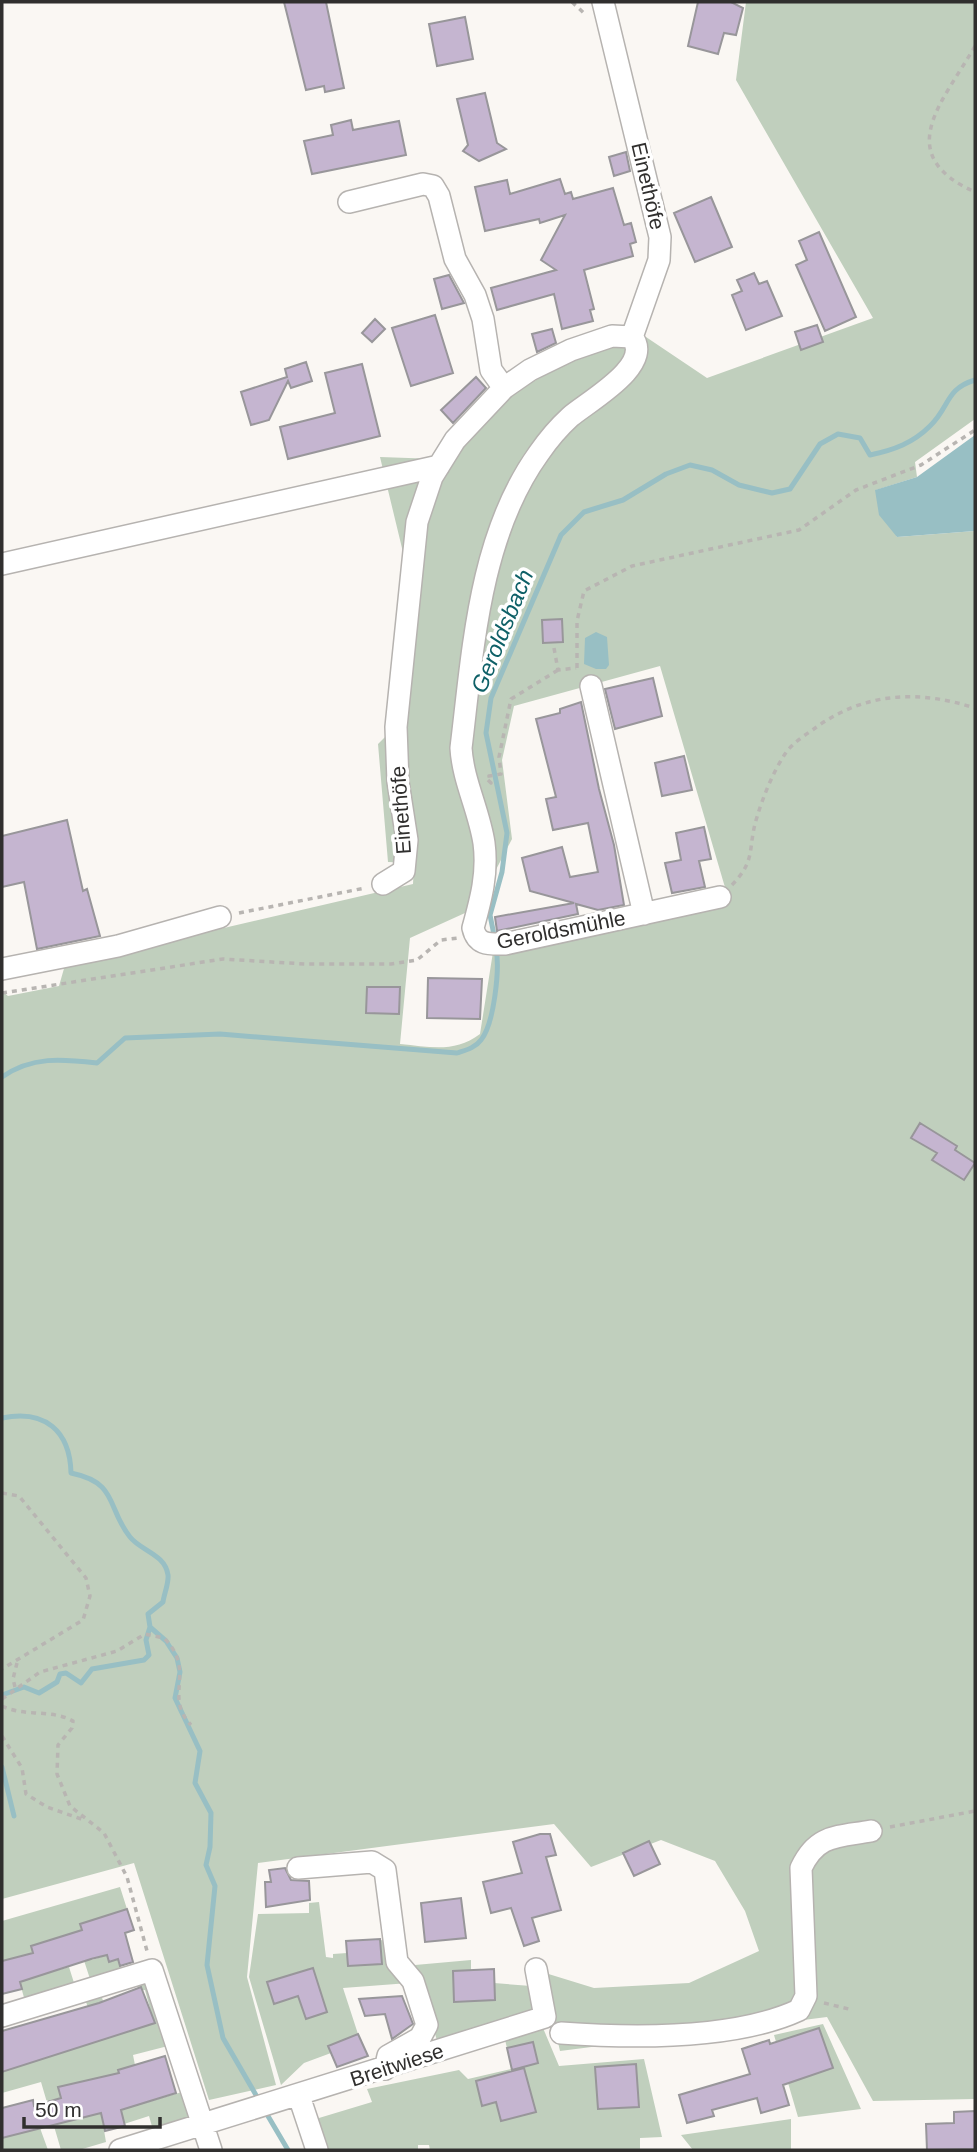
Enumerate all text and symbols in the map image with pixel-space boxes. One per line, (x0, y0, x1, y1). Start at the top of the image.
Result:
street label: Einethöfe (627, 140, 670, 232)
water label: Geroldsbach (466, 566, 538, 696)
street label: Einethöfe (386, 765, 415, 855)
street label: Geroldsmühle (495, 906, 627, 953)
street label: Breitwiese (347, 2039, 446, 2090)
scale bar (24, 2086, 161, 2130)
text: 50 m (35, 2098, 82, 2121)

